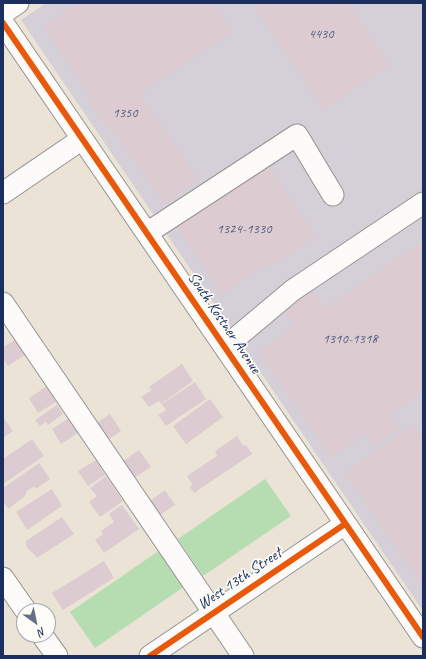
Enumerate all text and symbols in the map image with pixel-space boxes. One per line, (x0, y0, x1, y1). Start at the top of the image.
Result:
house number: 4430 (308, 26, 334, 42)
house number: 1350 (112, 105, 138, 121)
house number: 1324-1330 (217, 221, 271, 237)
street label: South Kostner Avenue (183, 269, 265, 377)
house number: 1310-1318 (323, 331, 377, 347)
street label: West 13th Street (194, 544, 286, 614)
north arrow (16, 603, 56, 643)
text: N (35, 624, 49, 640)

